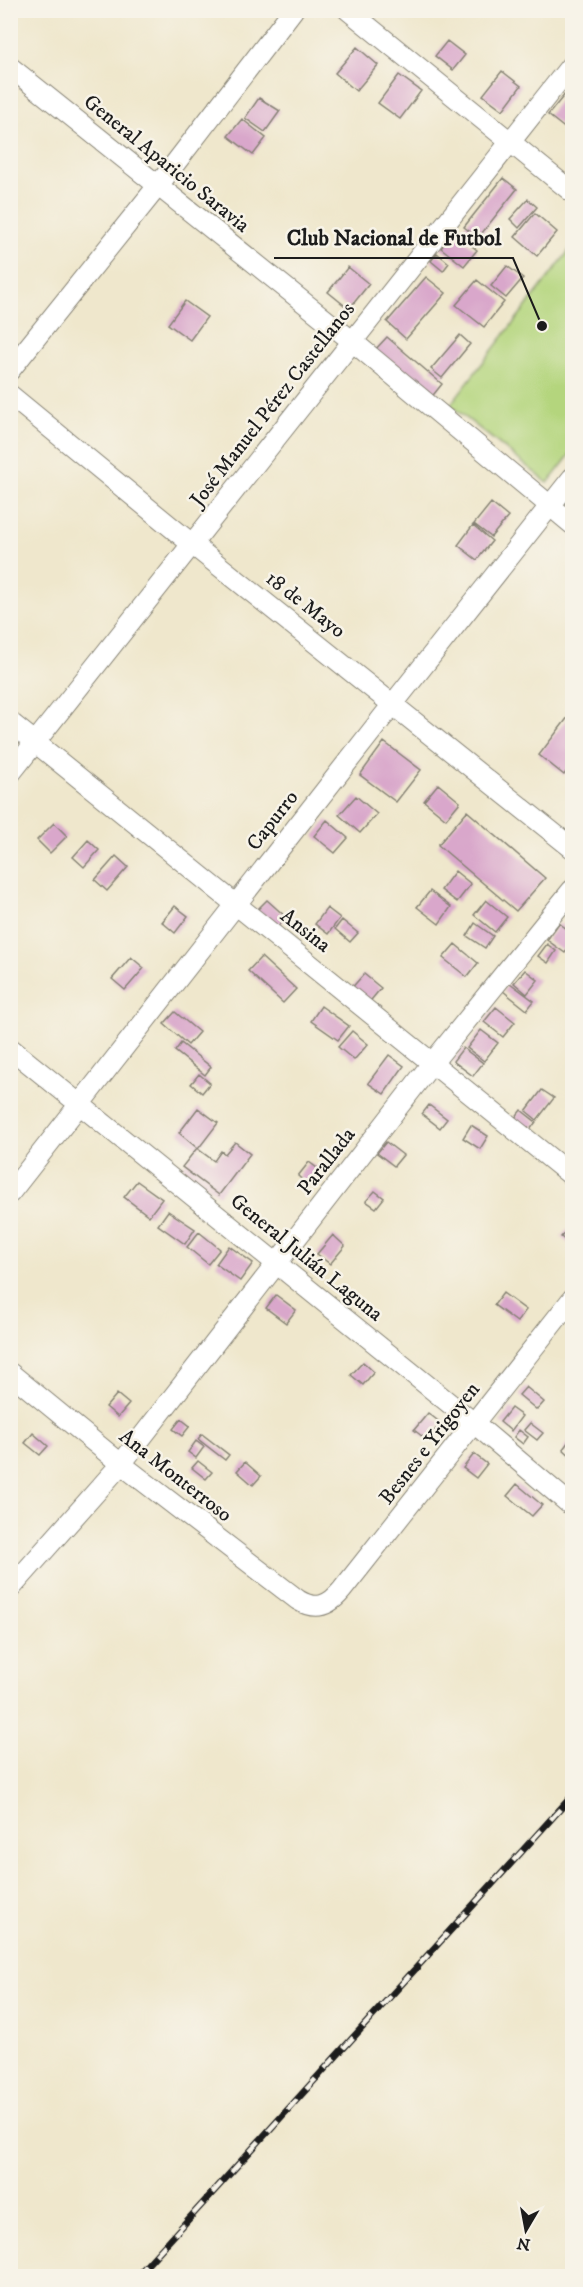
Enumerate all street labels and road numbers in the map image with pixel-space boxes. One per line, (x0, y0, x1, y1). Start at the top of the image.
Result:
street label: General Aparicio Saravia (78, 89, 255, 239)
street label: José Manuel Pérez Castellanos (184, 297, 361, 514)
street label: 18 de Mayo (260, 565, 351, 644)
street label: Capurro (241, 785, 304, 856)
street label: Ansina (275, 903, 336, 959)
street label: Parallada (292, 1123, 361, 1201)
street label: General Julián Laguna (225, 1188, 388, 1327)
street label: Besnes e Yrigoyen (374, 1377, 486, 1510)
street label: Ana Monterroso (114, 1424, 237, 1528)

